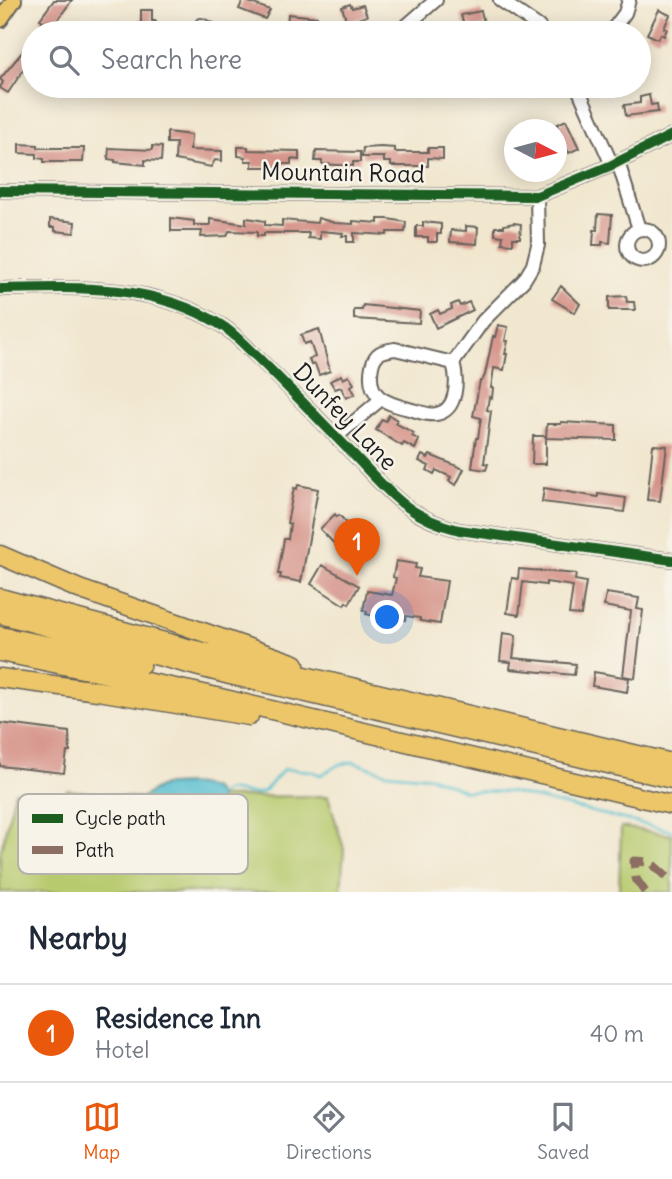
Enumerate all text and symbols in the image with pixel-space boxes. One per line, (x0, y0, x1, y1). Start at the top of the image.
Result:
search box (21, 21, 651, 98)
icon: search (45, 41, 83, 79)
text: Search here (101, 43, 242, 76)
north arrow (504, 119, 567, 182)
street label: Mountain Road (261, 156, 425, 188)
street label: Dunfey Lane (287, 356, 404, 476)
pin: 1 (334, 518, 380, 576)
your location (370, 600, 404, 634)
legend (18, 794, 248, 874)
text: Cycle path (75, 806, 166, 830)
text: Path (75, 838, 114, 862)
text: Nearby (28, 919, 128, 957)
text: Residence Inn (95, 1002, 261, 1035)
text: 1 (46, 1019, 56, 1048)
text: 40 m (590, 1019, 644, 1048)
text: Hotel (95, 1035, 149, 1064)
tab: Map (83, 1098, 121, 1164)
tab: Directions (286, 1098, 372, 1164)
tab: Saved (537, 1098, 589, 1164)

